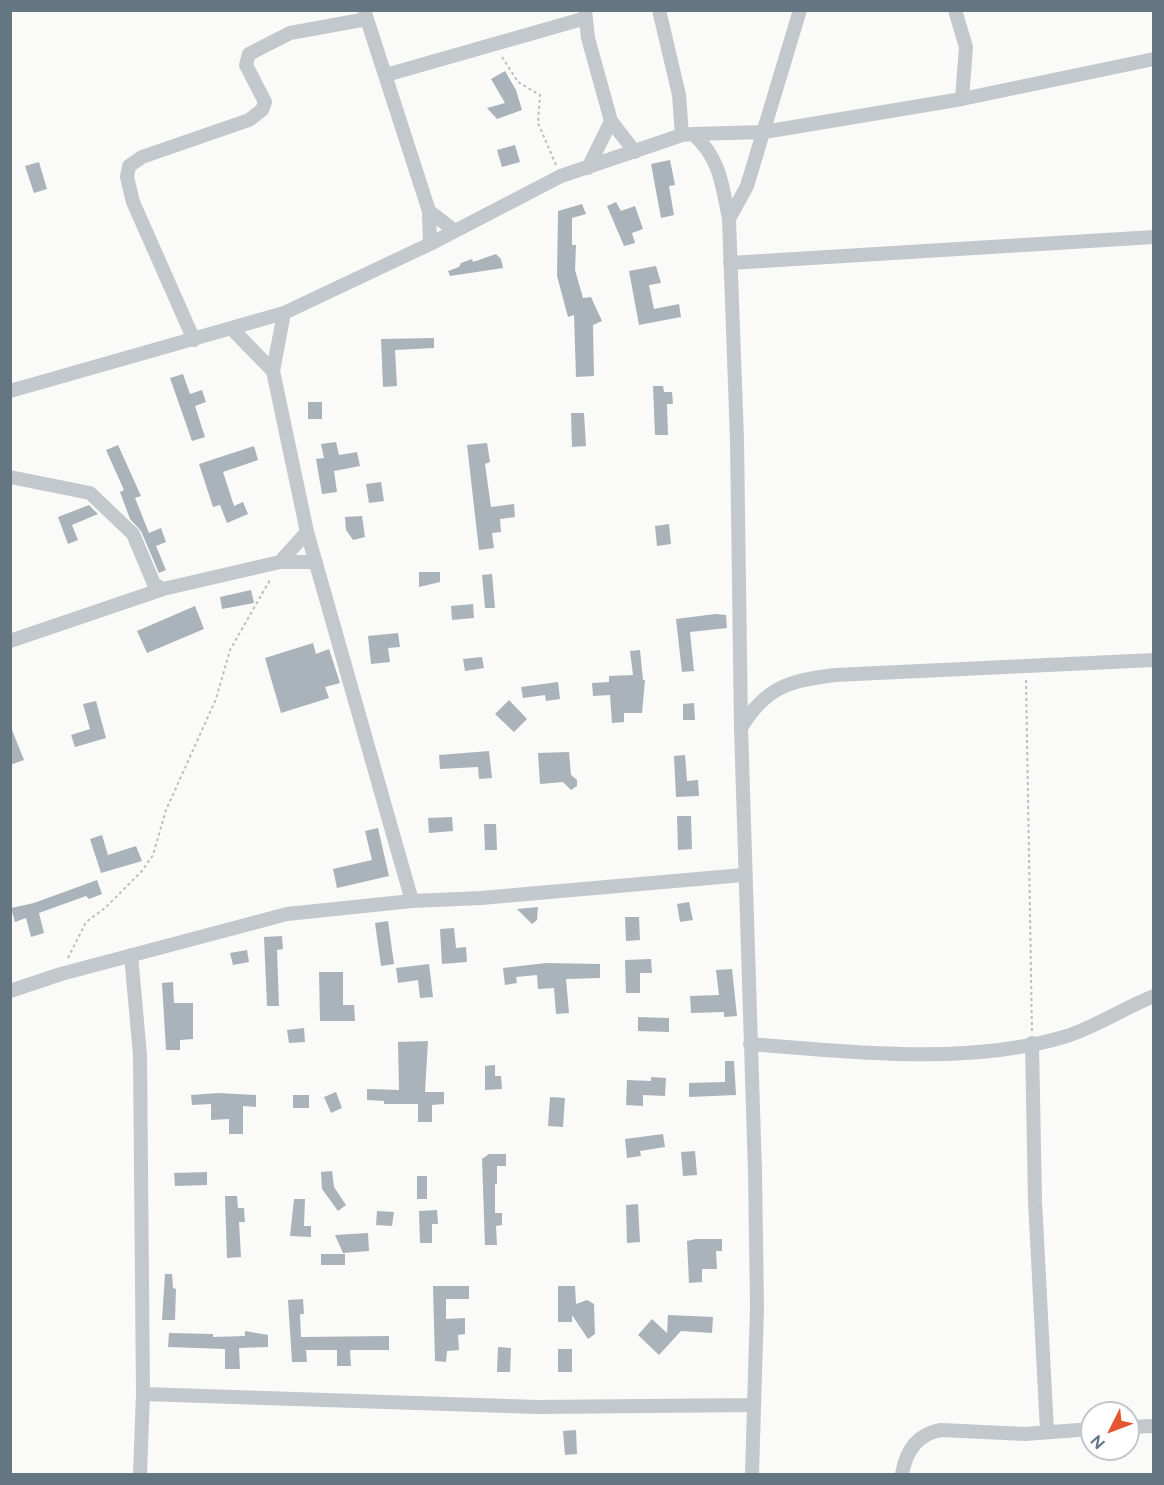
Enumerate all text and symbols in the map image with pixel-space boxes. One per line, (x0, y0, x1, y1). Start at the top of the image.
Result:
north arrow (1080, 1401, 1140, 1461)
text: N (1087, 1431, 1109, 1453)

